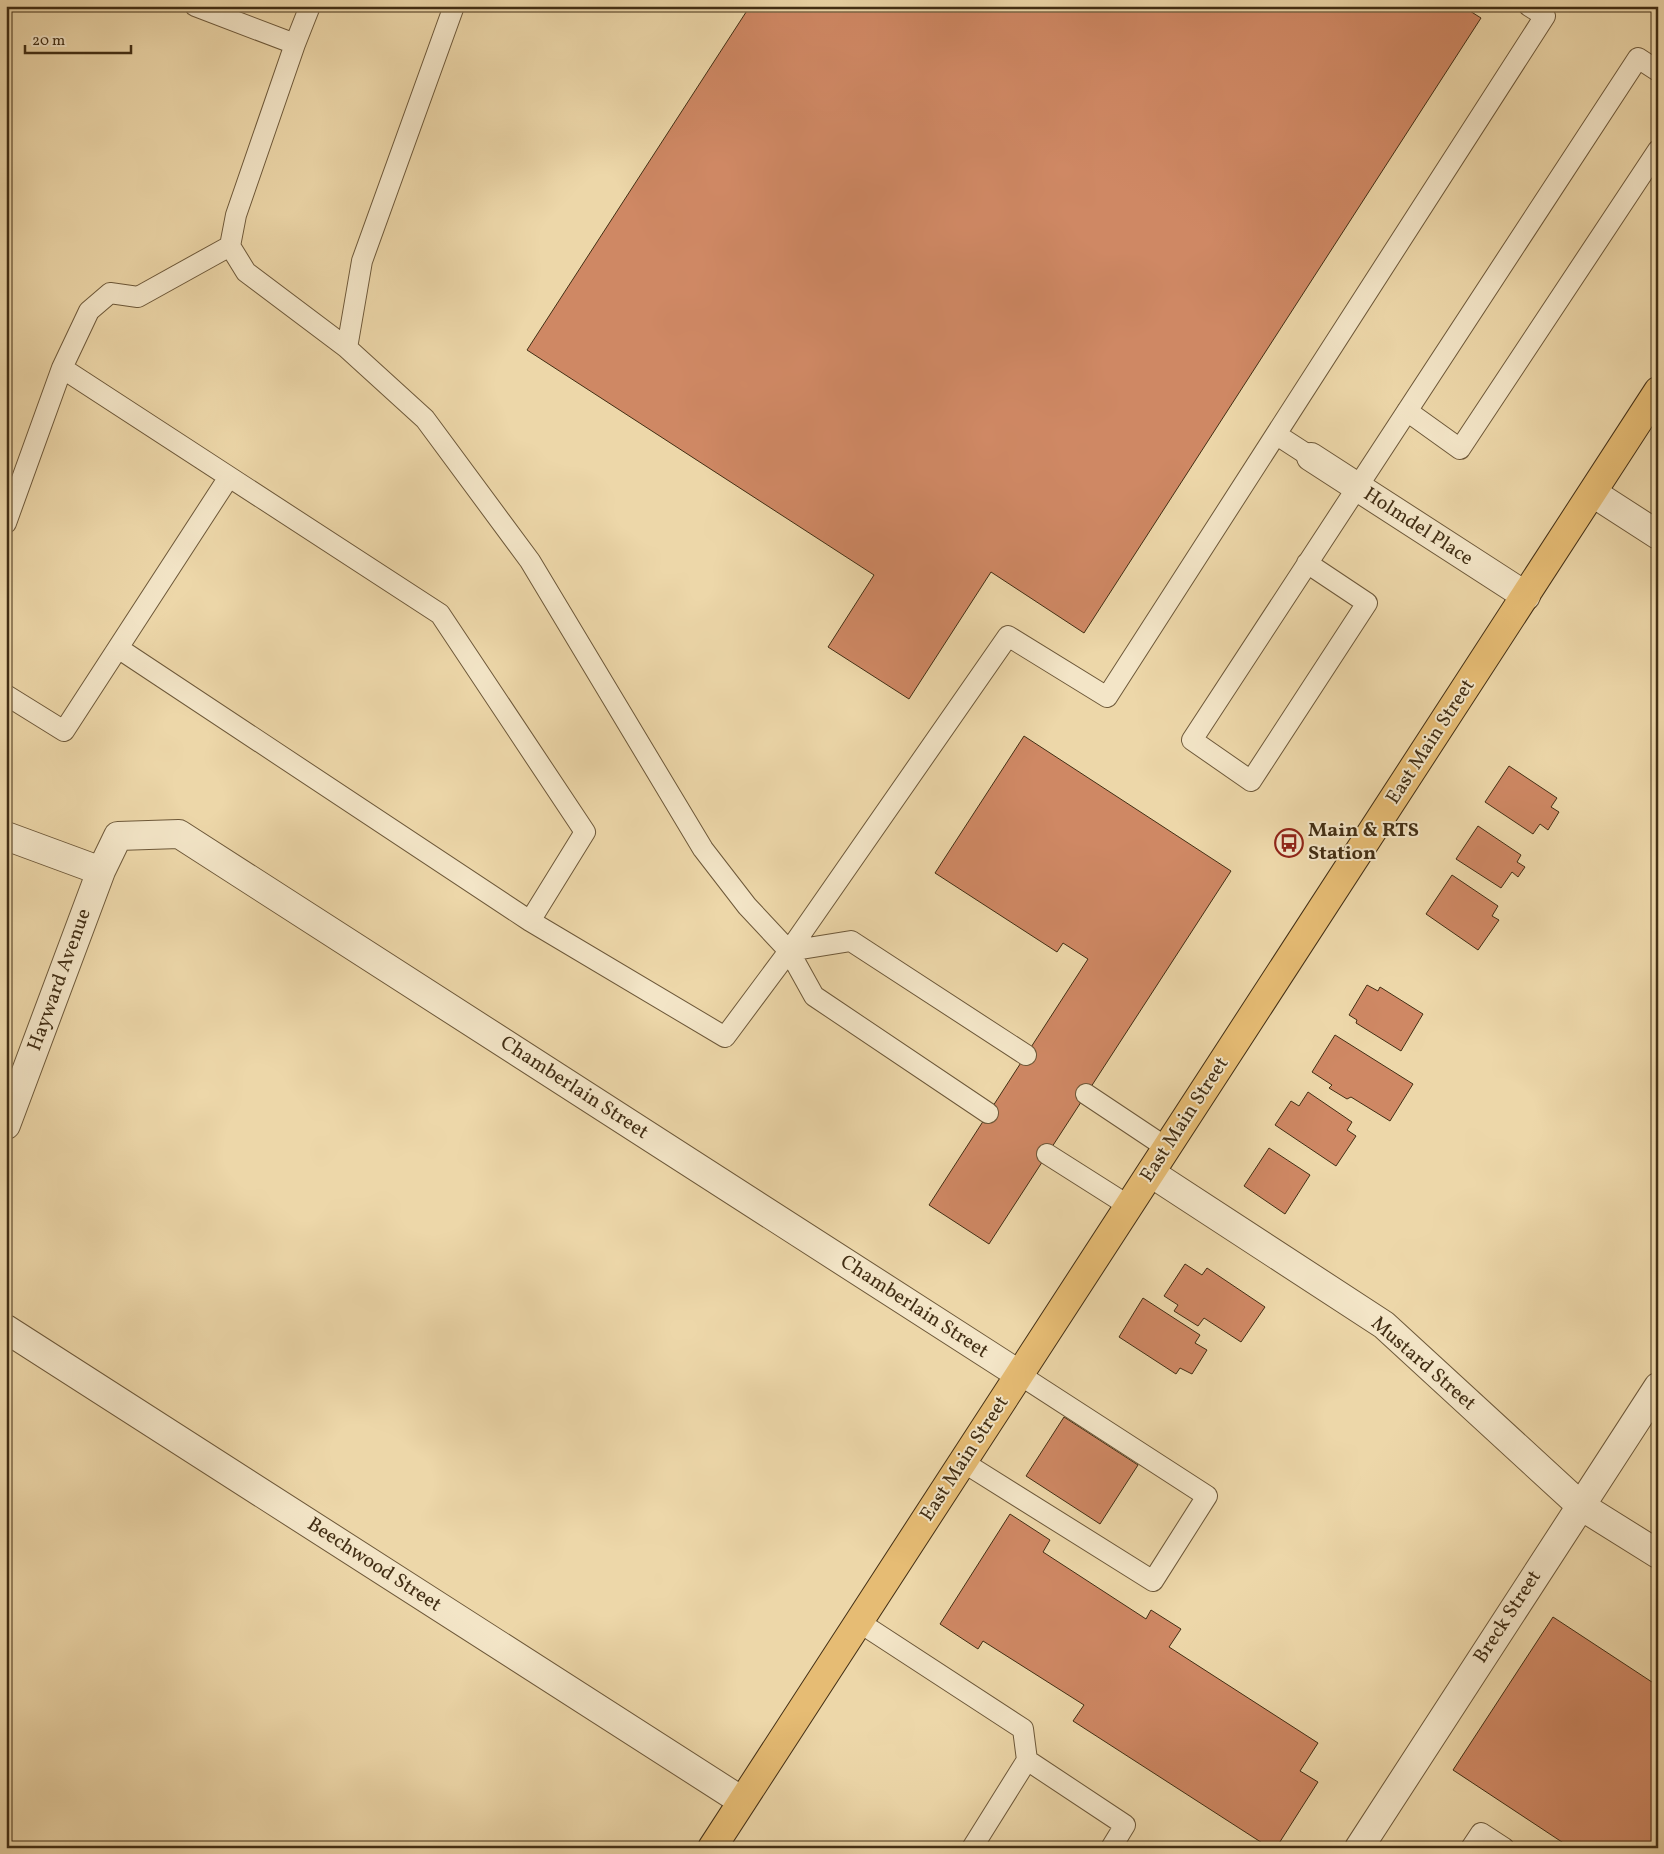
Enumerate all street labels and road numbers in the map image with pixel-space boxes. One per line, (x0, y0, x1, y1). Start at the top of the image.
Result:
street label: Holmdel Place (1358, 481, 1478, 573)
street label: East Main Street (1380, 674, 1482, 810)
street label: Hayward Avenue (21, 905, 99, 1055)
street label: Chamberlain Street (494, 1029, 654, 1147)
street label: East Main Street (1134, 1052, 1236, 1188)
street label: Chamberlain Street (834, 1248, 994, 1366)
street label: Mustard Street (1364, 1310, 1482, 1418)
street label: East Main Street (914, 1391, 1016, 1527)
street label: Beechwood Street (301, 1511, 447, 1619)
street label: Breck Street (1467, 1565, 1549, 1669)

